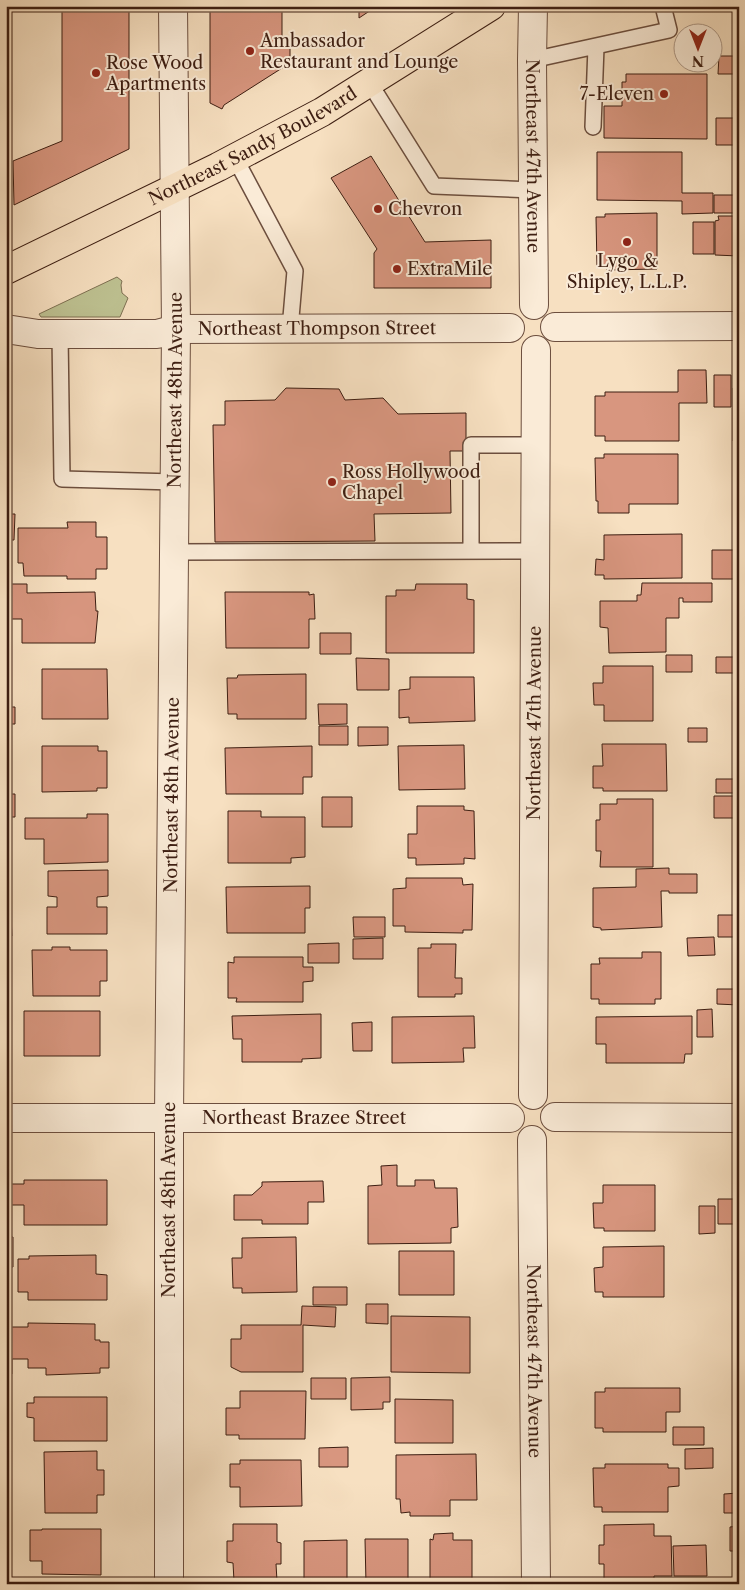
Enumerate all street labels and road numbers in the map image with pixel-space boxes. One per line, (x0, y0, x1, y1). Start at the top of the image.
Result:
street label: Northeast 47th Avenue (521, 59, 545, 253)
street label: Northeast Sandy Boulevard (145, 82, 361, 210)
street label: Northeast 48th Avenue (164, 292, 187, 488)
street label: Northeast Thompson Street (198, 317, 437, 340)
street label: Northeast 47th Avenue (523, 626, 546, 820)
street label: Northeast 48th Avenue (160, 697, 184, 893)
street label: Northeast 48th Avenue (158, 1102, 180, 1298)
street label: Northeast Brazee Street (202, 1107, 407, 1129)
street label: Northeast 47th Avenue (522, 1264, 546, 1458)

